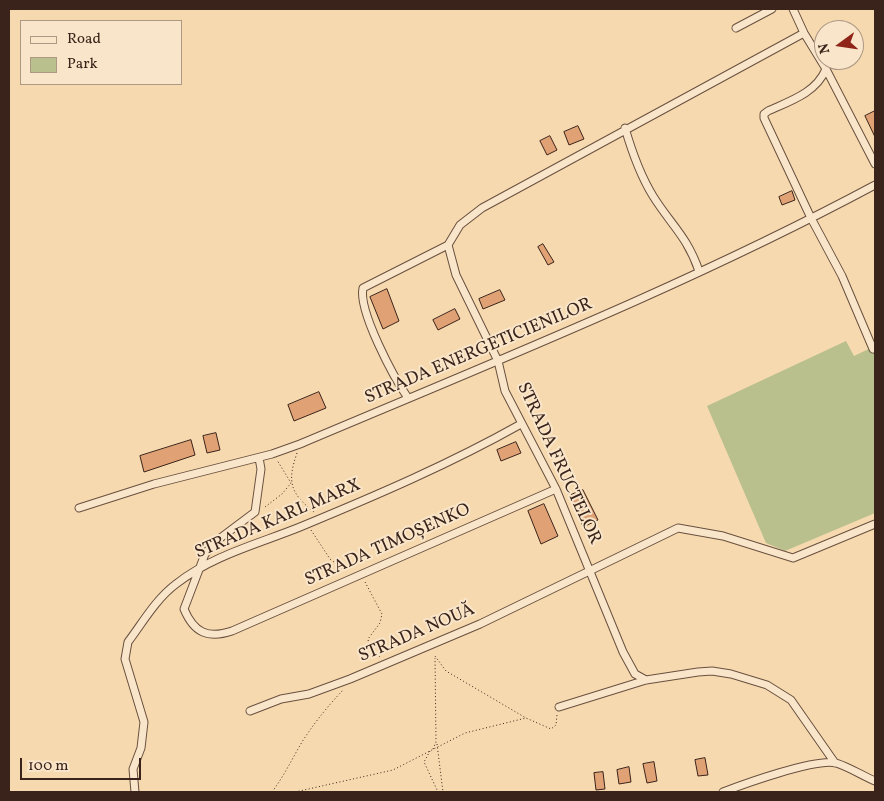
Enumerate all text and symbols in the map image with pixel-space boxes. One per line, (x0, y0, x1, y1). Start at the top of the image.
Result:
legend (20, 20, 182, 85)
north arrow (814, 20, 864, 70)
text: Road (67, 29, 101, 50)
text: N (814, 41, 835, 56)
text: Park (67, 54, 98, 75)
street label: STRADA ENERGETICIENILOR (362, 294, 596, 410)
street label: STRADA FRUCTELOR (511, 380, 605, 548)
street label: STRADA KARL MARX (192, 475, 364, 565)
street label: STRADA TIMOȘENKO (302, 500, 474, 592)
street label: STRADA NOUĂ (356, 600, 478, 668)
scale bar (22, 748, 144, 780)
text: 100 m (28, 756, 68, 777)

